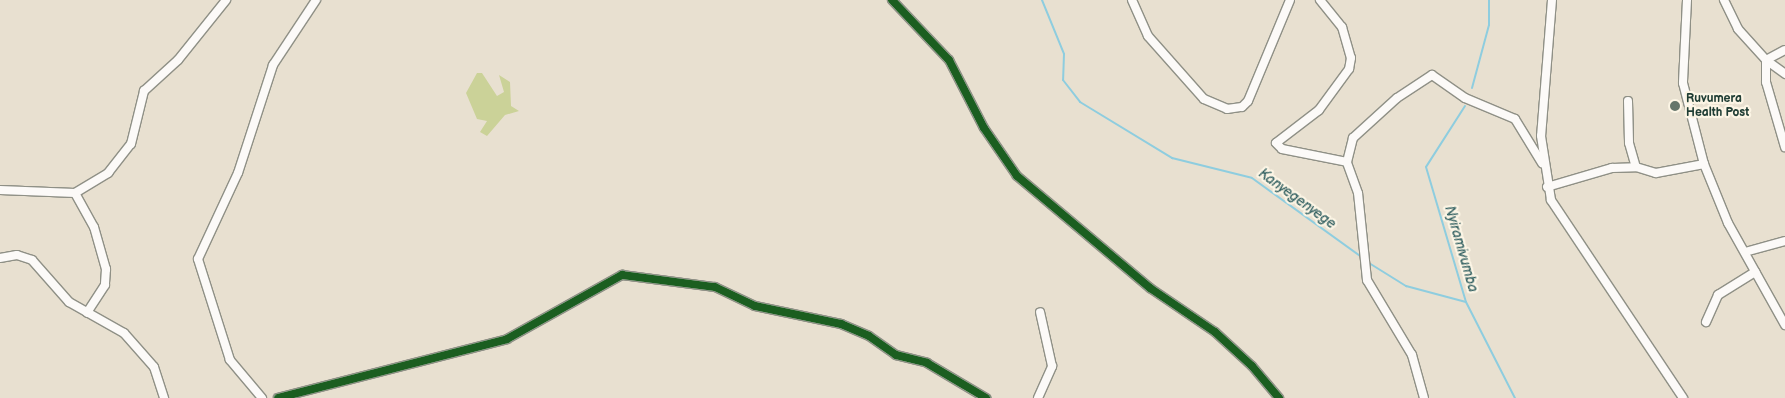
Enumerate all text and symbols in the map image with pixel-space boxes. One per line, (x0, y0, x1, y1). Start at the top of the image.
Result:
place label: Ruvumera Health Post (1686, 92, 1749, 120)
marker: Ruvumera Health Post (1668, 99, 1682, 113)
water label: Kanyegenyege (1255, 165, 1339, 233)
water label: Nyiramivumba (1441, 204, 1481, 294)

